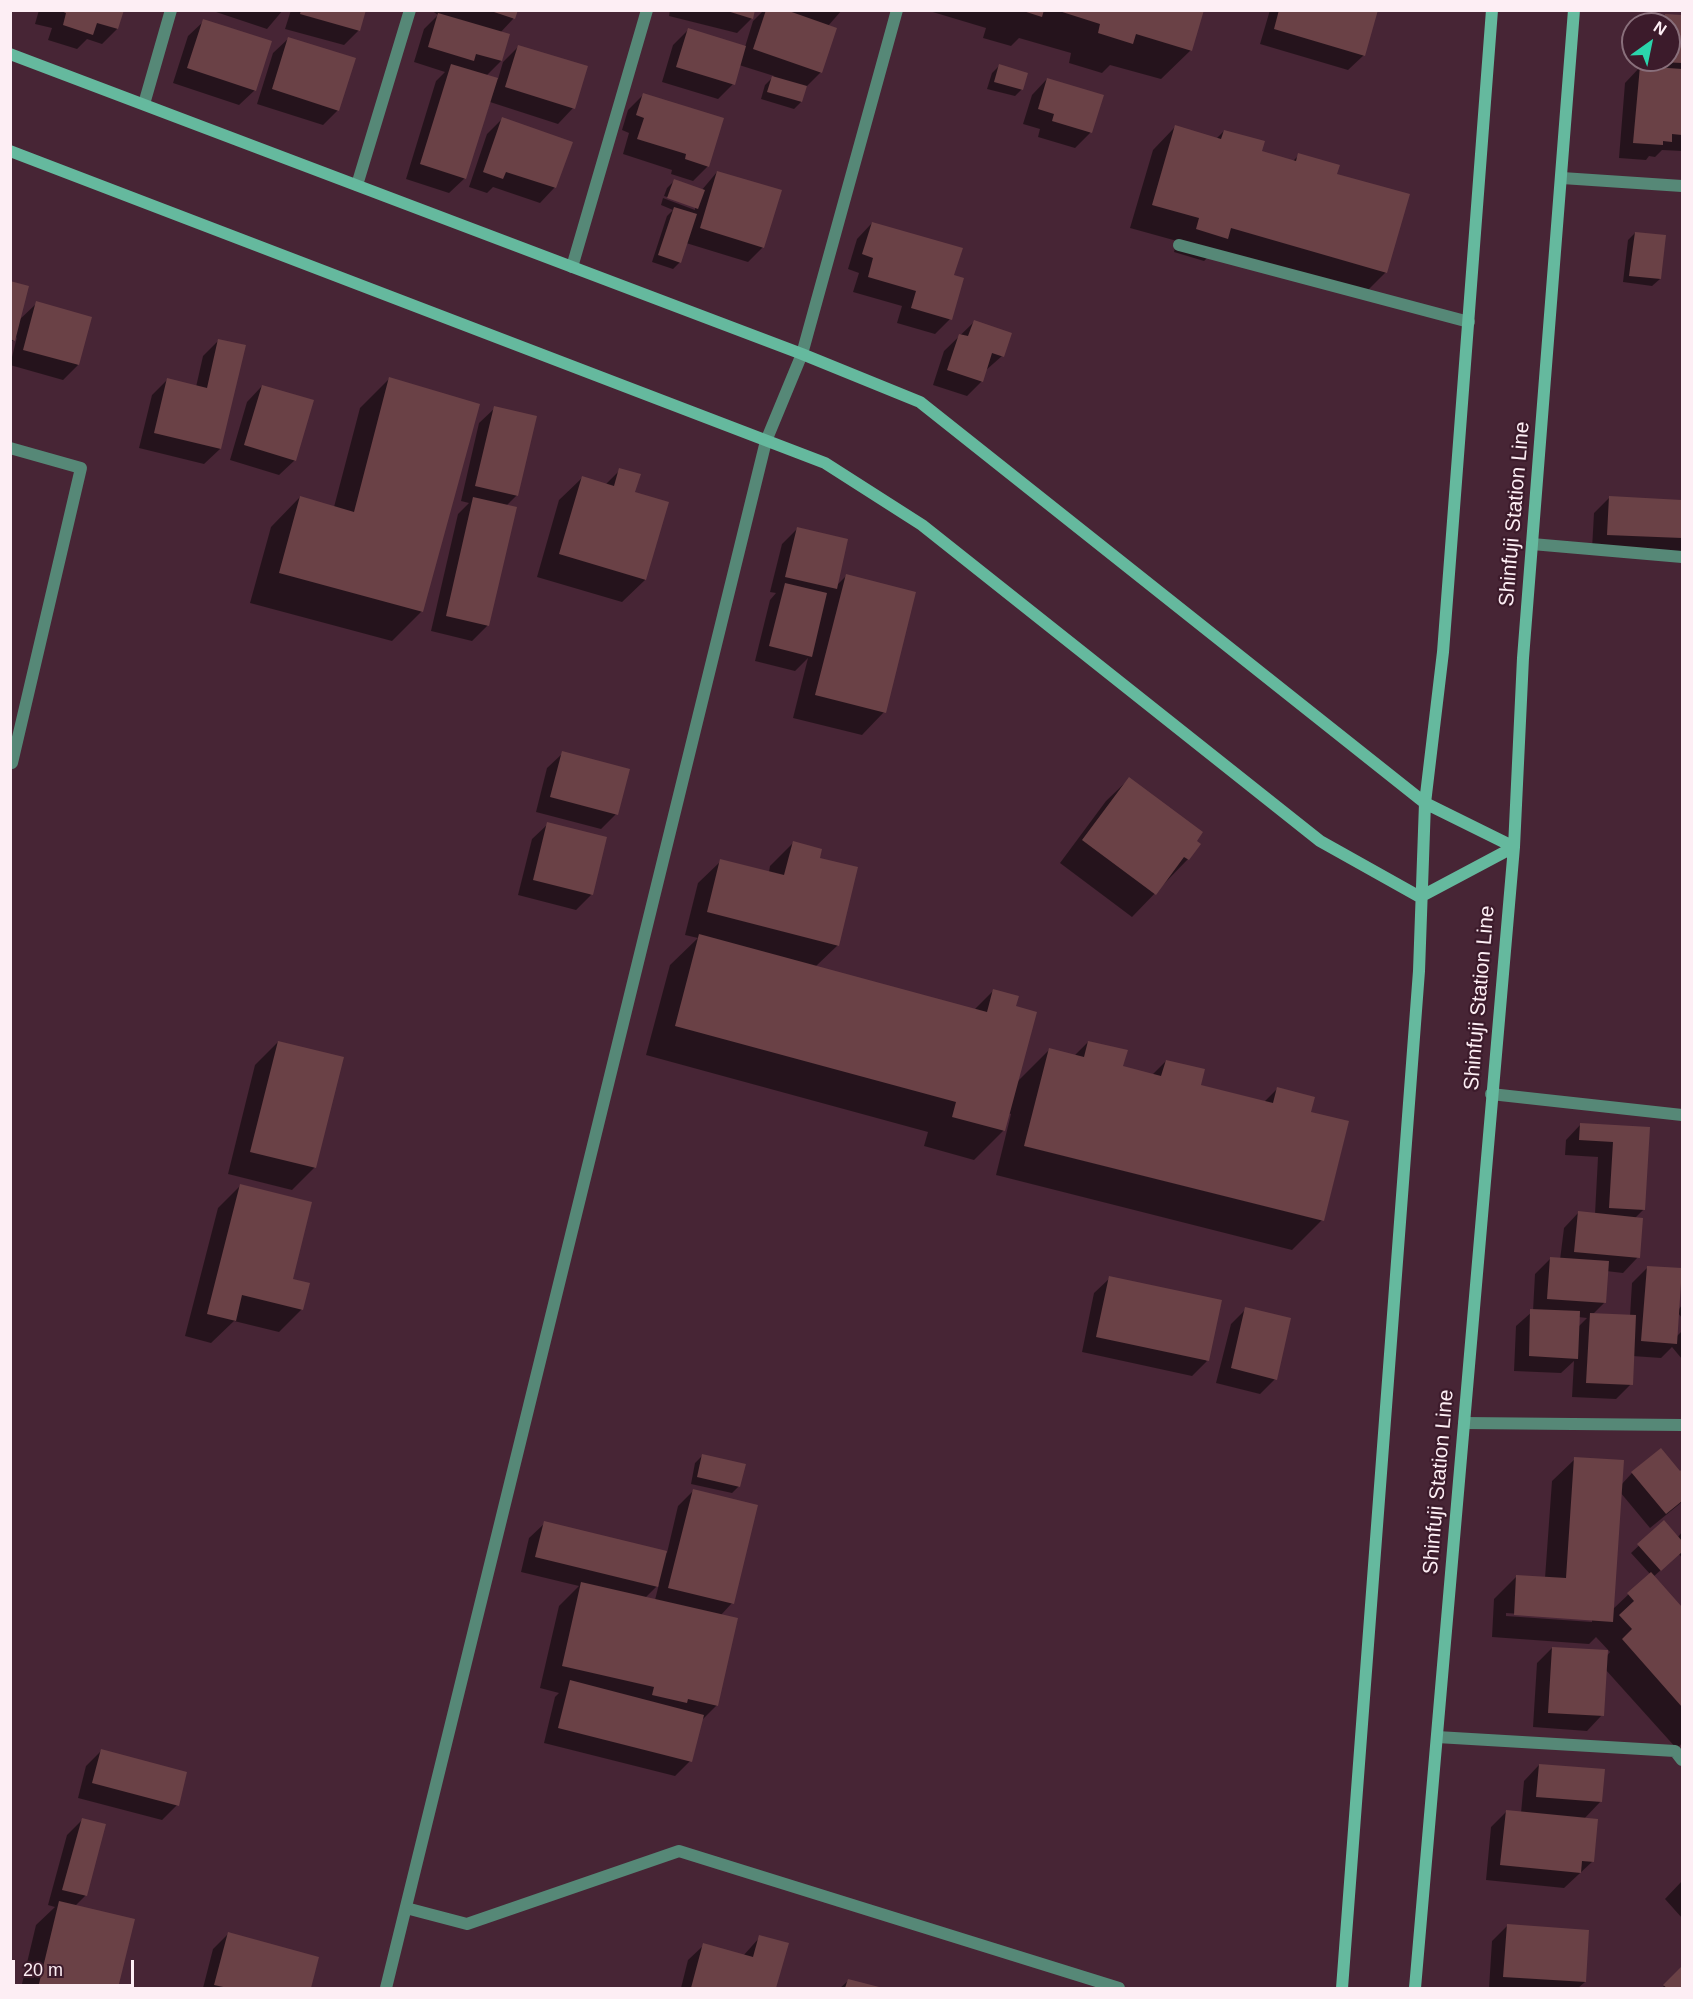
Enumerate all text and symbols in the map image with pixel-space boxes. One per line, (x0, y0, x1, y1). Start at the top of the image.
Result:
north arrow (1621, 12, 1681, 72)
text: N (1651, 18, 1669, 38)
street label: Shinfuji Station Line (1494, 420, 1536, 608)
street label: Shinfuji Station Line (1459, 904, 1501, 1092)
street label: Shinfuji Station Line (1418, 1388, 1460, 1576)
scale bar (15, 1948, 136, 1986)
text: 20 m (23, 1960, 63, 1980)

